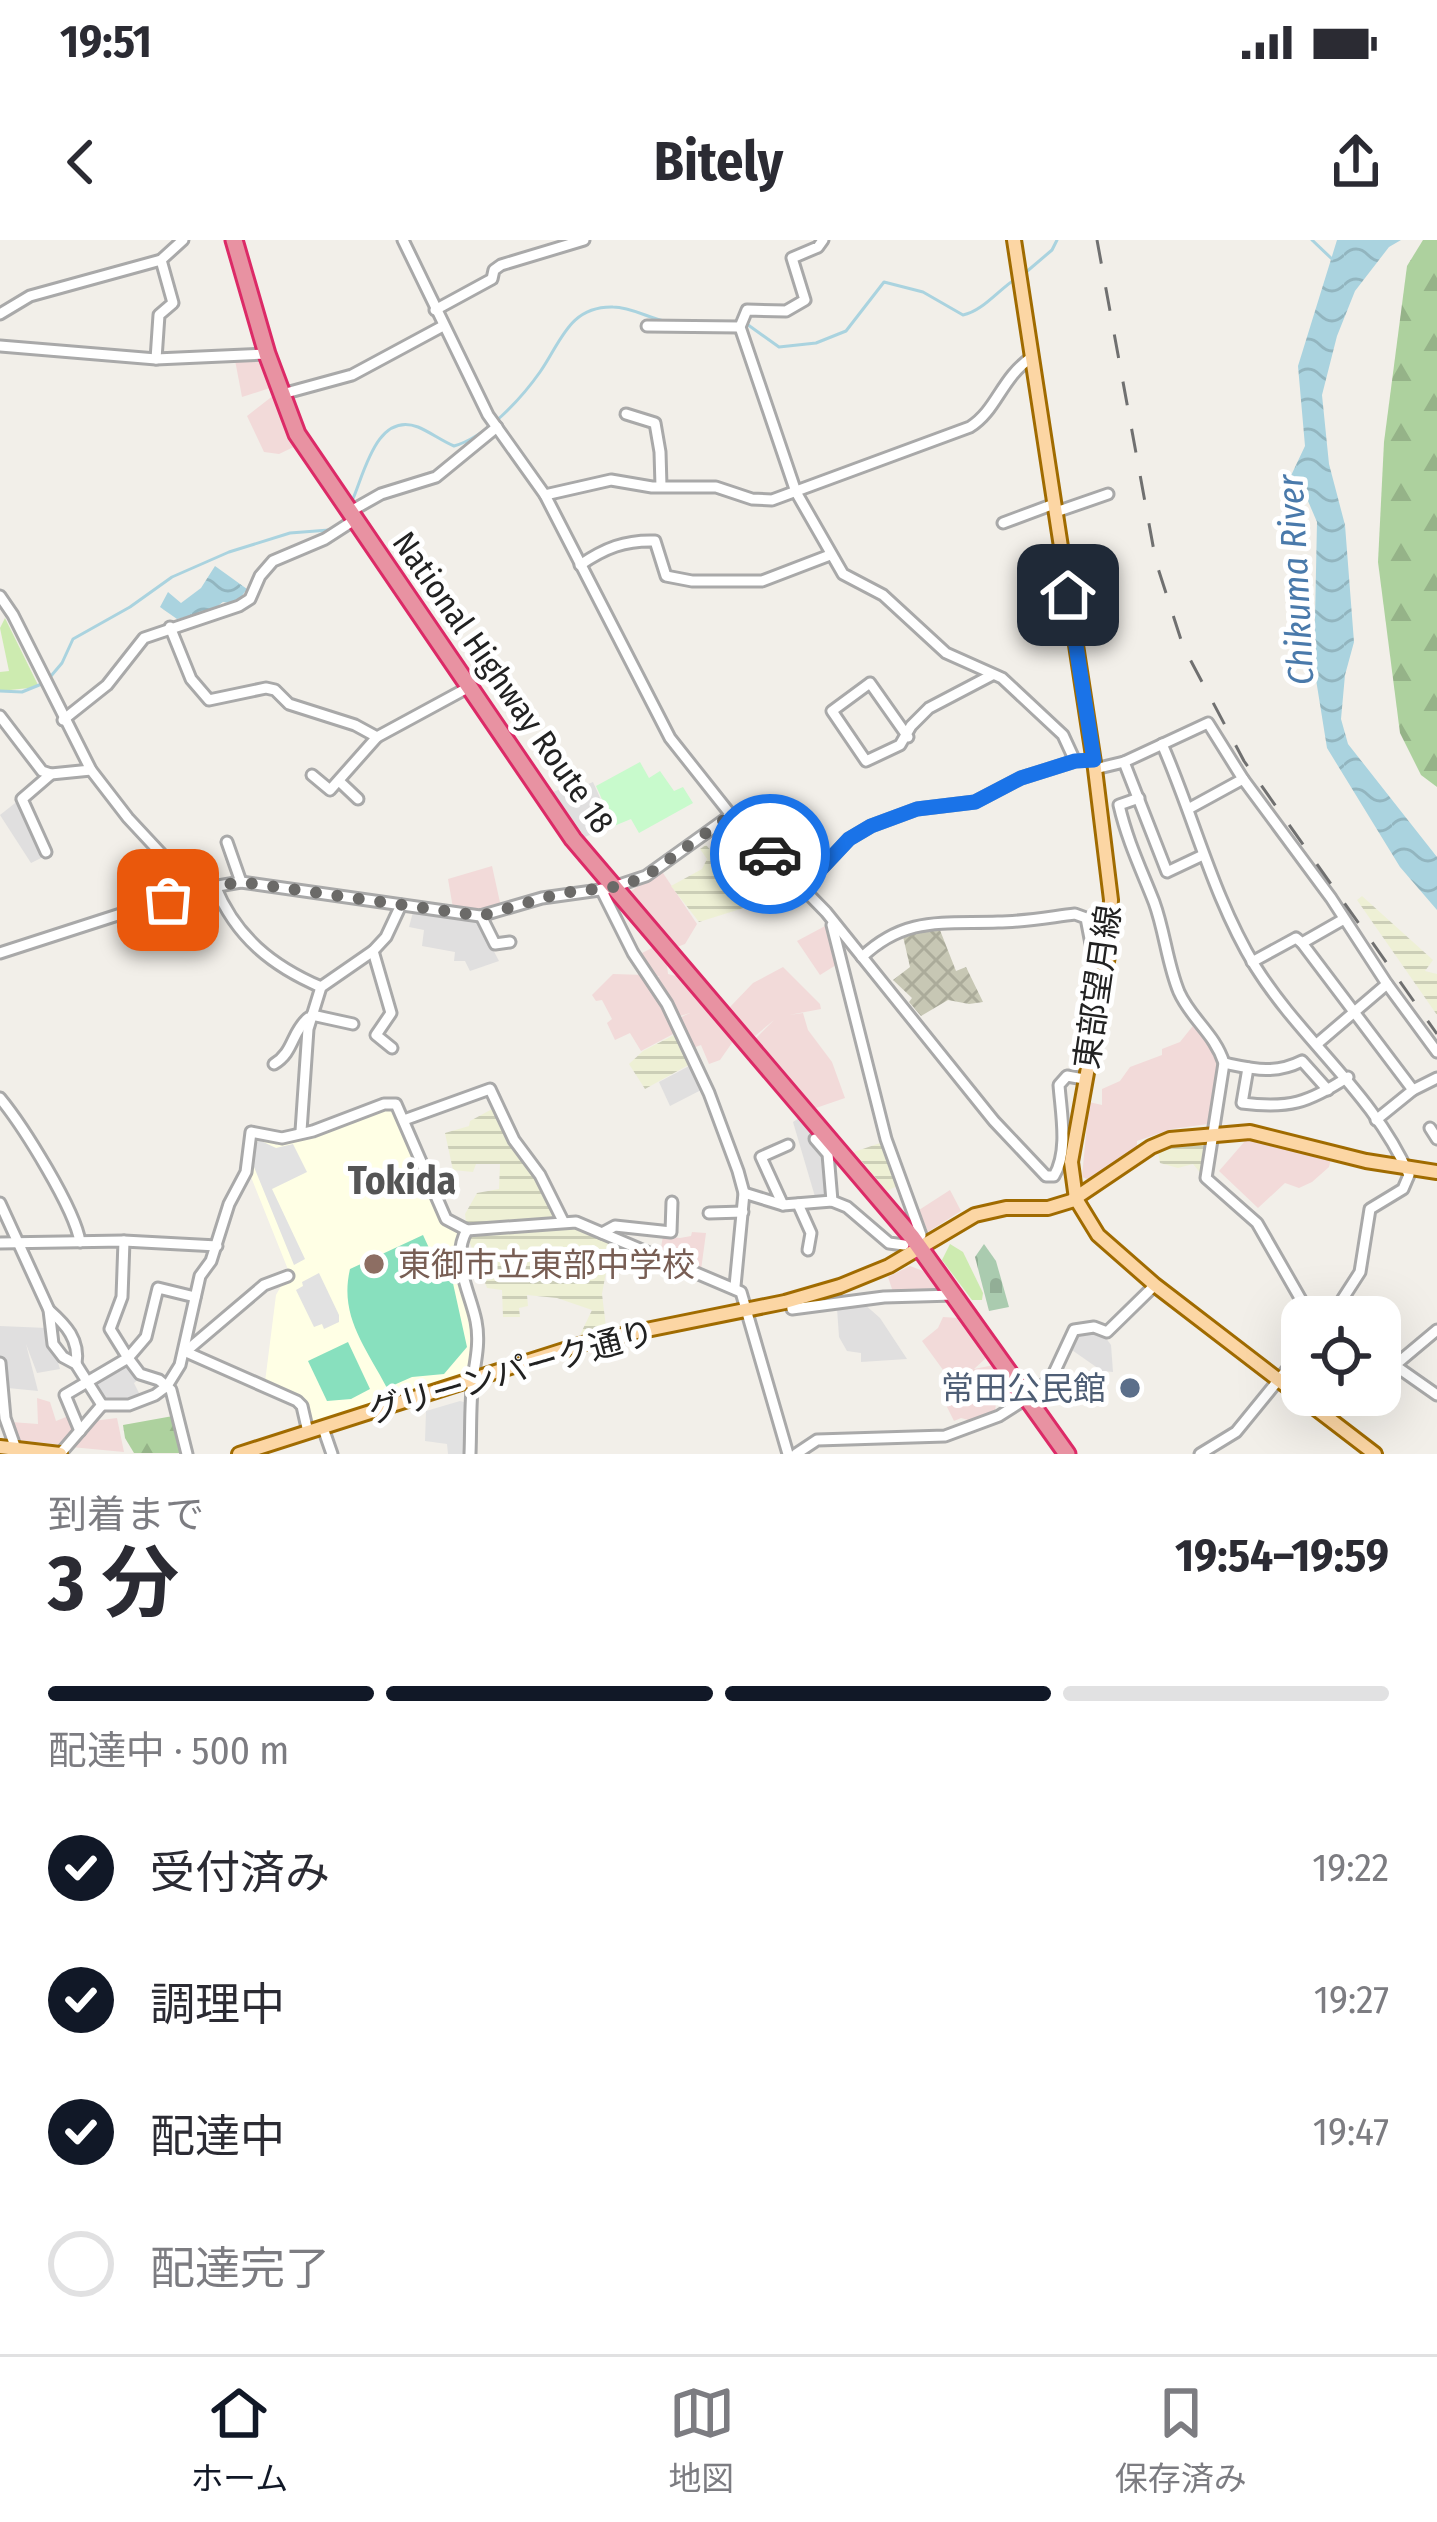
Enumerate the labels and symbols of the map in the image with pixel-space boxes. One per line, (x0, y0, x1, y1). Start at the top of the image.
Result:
water label: Chikuma River (1268, 472, 1323, 686)
street label: National Highway Route 18 (384, 524, 622, 841)
pin (1017, 544, 1119, 646)
courier (710, 794, 830, 914)
pin (117, 849, 219, 951)
street label: 東部望月線 (1067, 903, 1129, 1072)
district label: Tokida (348, 1158, 456, 1204)
place label: 東御市立東部中学校 (398, 1245, 695, 1285)
marker: 東御市立東部中学校 (361, 1251, 387, 1277)
street label: グリーンパーク通り (364, 1312, 659, 1432)
place label: 常田公民館 (941, 1369, 1106, 1409)
marker: 常田公民館 (1117, 1375, 1143, 1401)

